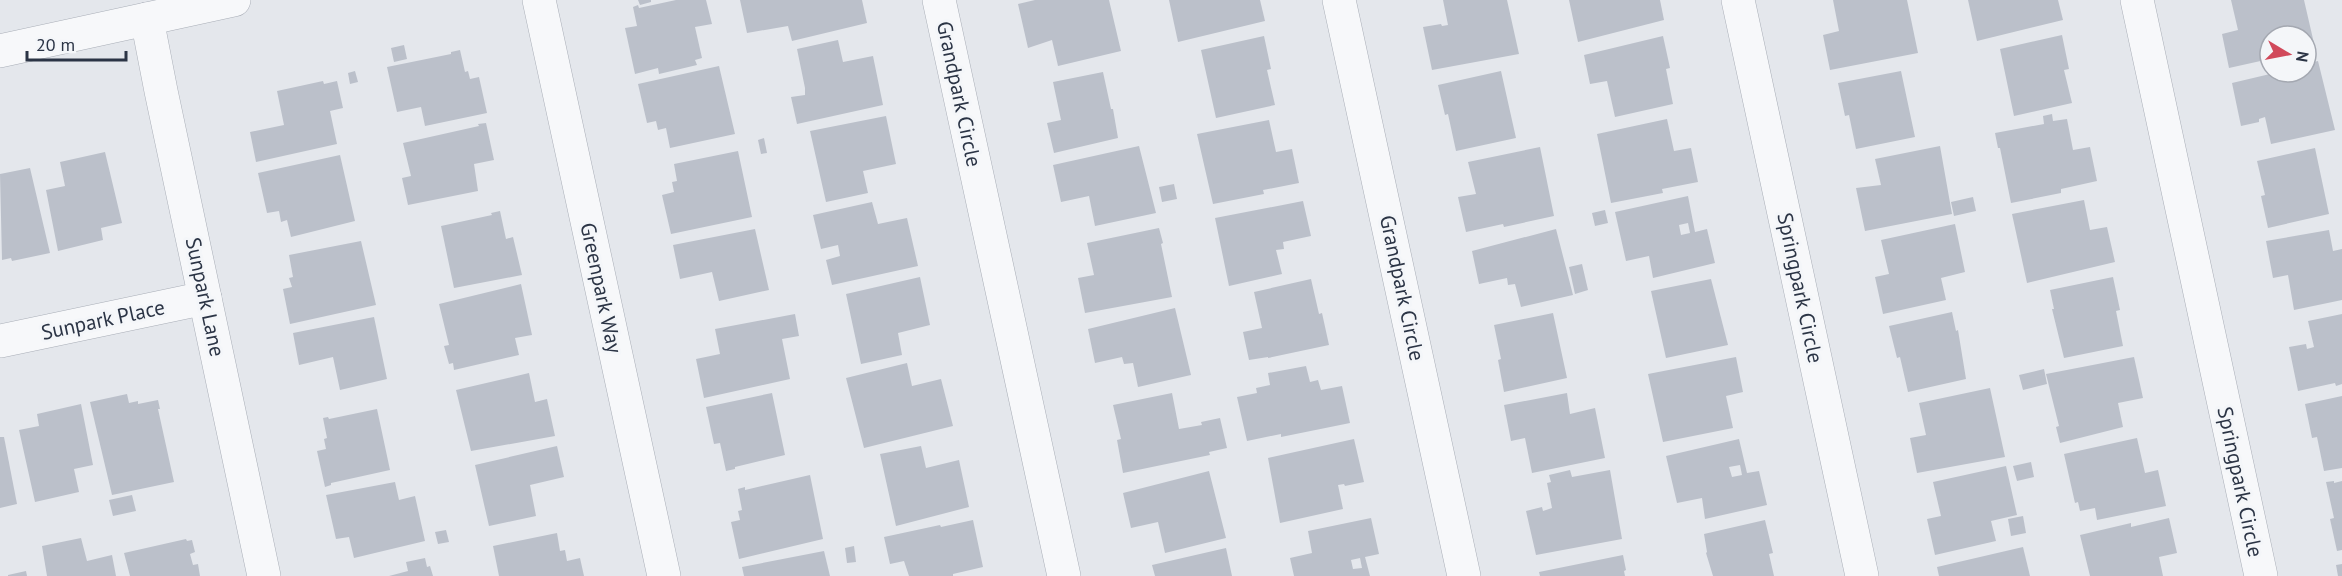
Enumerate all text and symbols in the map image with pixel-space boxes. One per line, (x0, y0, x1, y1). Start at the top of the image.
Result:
street label: Grandpark Circle (931, 19, 988, 169)
scale bar (27, 24, 126, 62)
north arrow (2258, 24, 2318, 84)
text: 20 m (36, 33, 75, 56)
text: N (2292, 50, 2314, 64)
street label: Springpark Circle (1771, 210, 1830, 366)
street label: Grandpark Circle (1374, 213, 1431, 363)
street label: Greenpark Way (574, 220, 629, 356)
street label: Sunpark Lane (180, 235, 231, 359)
street label: Sunpark Place (39, 293, 167, 346)
street label: Springpark Circle (2211, 404, 2270, 560)

